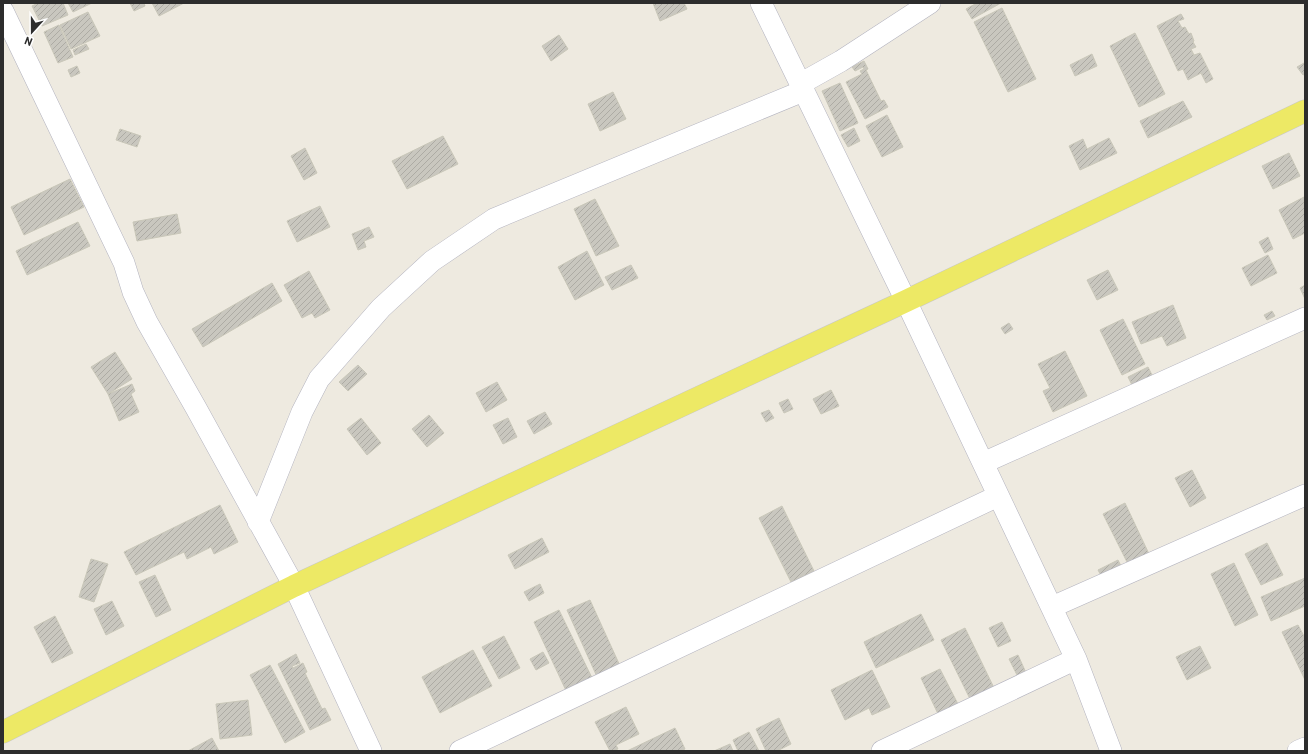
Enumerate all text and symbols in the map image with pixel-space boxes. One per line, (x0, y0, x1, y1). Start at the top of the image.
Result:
north arrow (12, 12, 52, 52)
text: N (22, 34, 34, 49)

